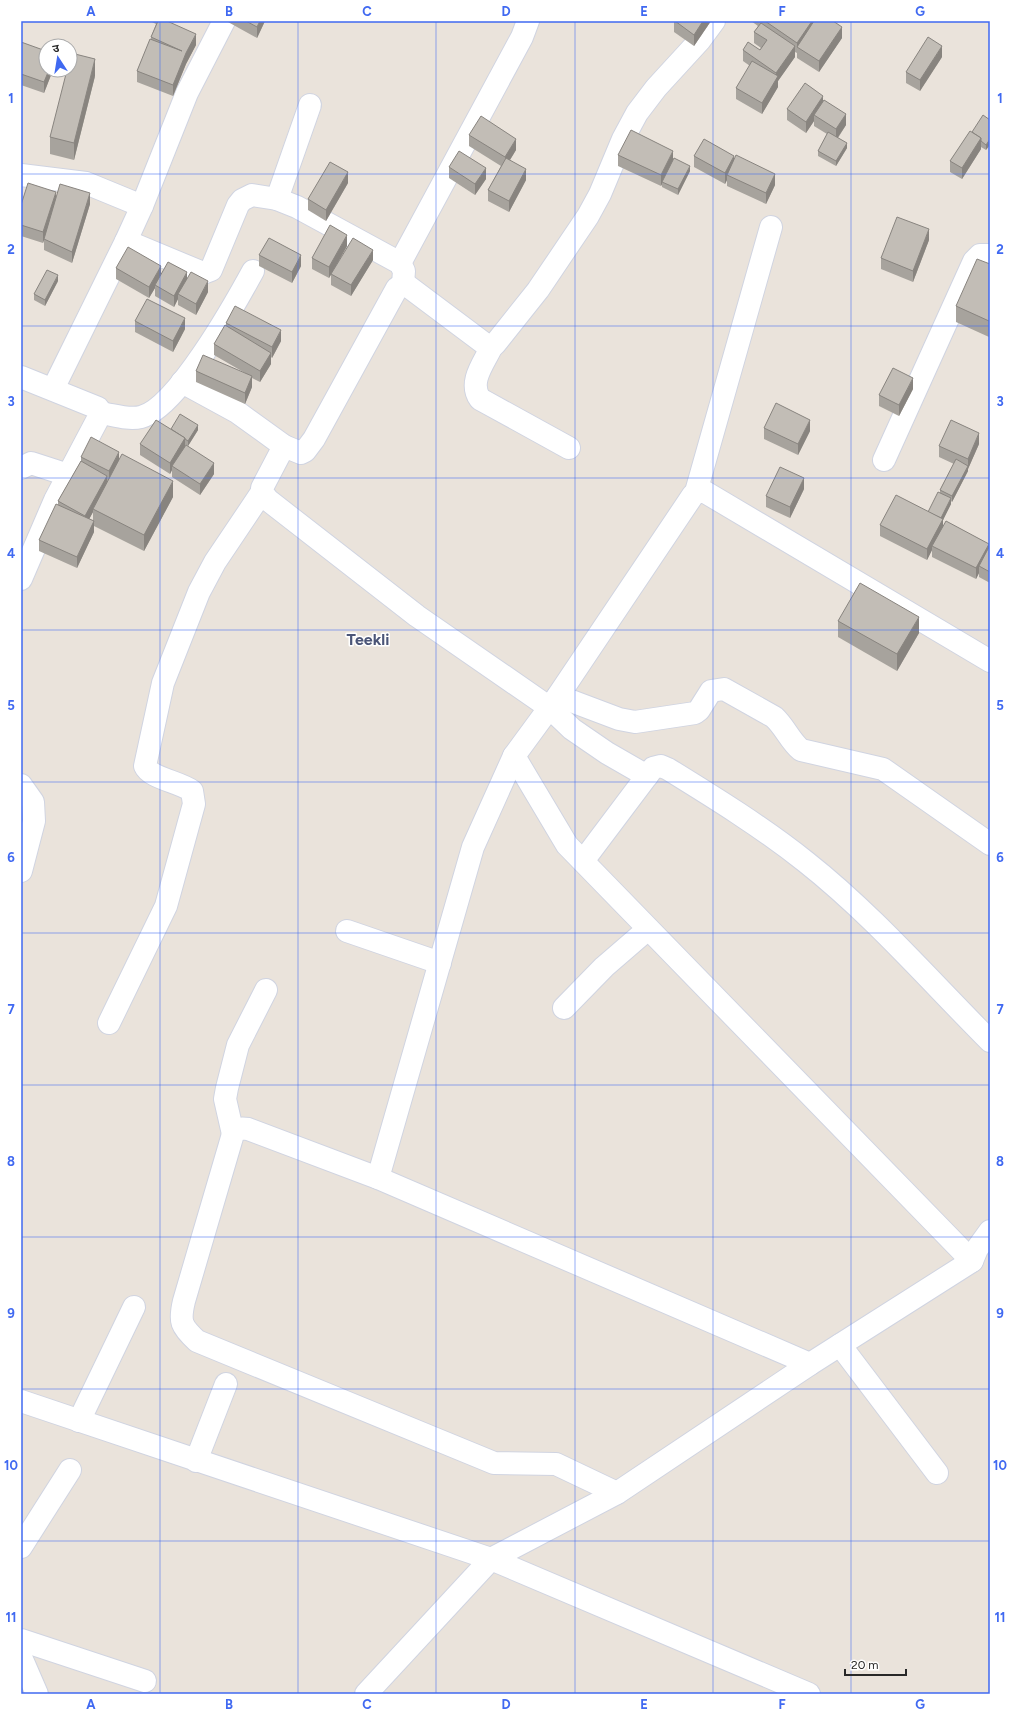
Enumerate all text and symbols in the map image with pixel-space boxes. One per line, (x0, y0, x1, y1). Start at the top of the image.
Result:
text: A (86, 4, 96, 19)
text: B (225, 4, 233, 19)
text: C (362, 4, 372, 19)
text: D (501, 4, 511, 19)
text: E (640, 4, 648, 19)
text: F (778, 4, 786, 19)
text: G (915, 4, 925, 19)
north arrow (38, 38, 78, 78)
text: उ (52, 42, 61, 56)
text: 1 (8, 91, 14, 106)
text: 1 (997, 91, 1003, 106)
text: 2 (7, 242, 15, 257)
text: 2 (996, 242, 1004, 257)
text: 3 (7, 394, 15, 409)
text: 3 (996, 394, 1004, 409)
text: 4 (7, 546, 15, 561)
text: 4 (996, 546, 1004, 561)
district label: Teekli (347, 630, 389, 649)
text: 5 (7, 698, 15, 713)
text: 5 (996, 698, 1004, 713)
text: 6 (7, 850, 15, 865)
text: 6 (996, 850, 1004, 865)
text: 7 (7, 1002, 15, 1017)
text: 7 (996, 1002, 1004, 1017)
text: 8 (7, 1154, 15, 1169)
text: 8 (996, 1154, 1004, 1169)
text: 9 (7, 1306, 15, 1321)
text: 9 (996, 1306, 1004, 1321)
text: 10 (4, 1458, 18, 1473)
text: 10 (993, 1458, 1007, 1473)
text: 11 (6, 1610, 16, 1625)
text: 11 (995, 1610, 1005, 1625)
scale bar (845, 1651, 906, 1677)
text: 20 m (851, 1658, 879, 1672)
text: A (86, 1697, 96, 1712)
text: B (225, 1697, 233, 1712)
text: C (362, 1697, 372, 1712)
text: D (501, 1697, 511, 1712)
text: E (640, 1697, 648, 1712)
text: F (778, 1697, 786, 1712)
text: G (915, 1697, 925, 1712)

